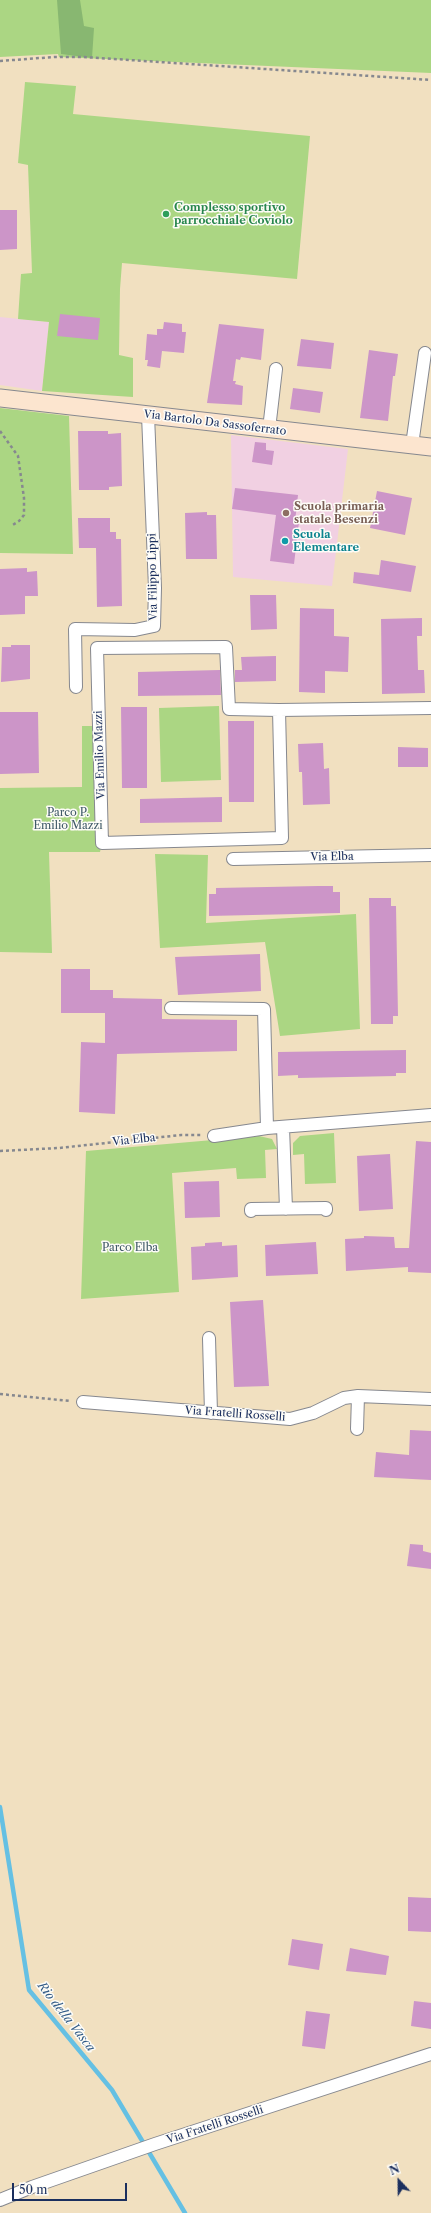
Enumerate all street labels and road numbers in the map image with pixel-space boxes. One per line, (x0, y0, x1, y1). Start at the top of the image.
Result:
street label: Via Bartolo Da Sassoferrato (143, 408, 287, 438)
street label: Via Filippo Lippi (146, 533, 160, 621)
street label: Via Emilio Mazzi (92, 710, 108, 800)
street label: Via Elba (310, 850, 354, 864)
street label: Via Elba (112, 1131, 156, 1149)
street label: Via Fratelli Rosselli (184, 1404, 286, 1424)
street label: Via Fratelli Rosselli (165, 2103, 265, 2147)

